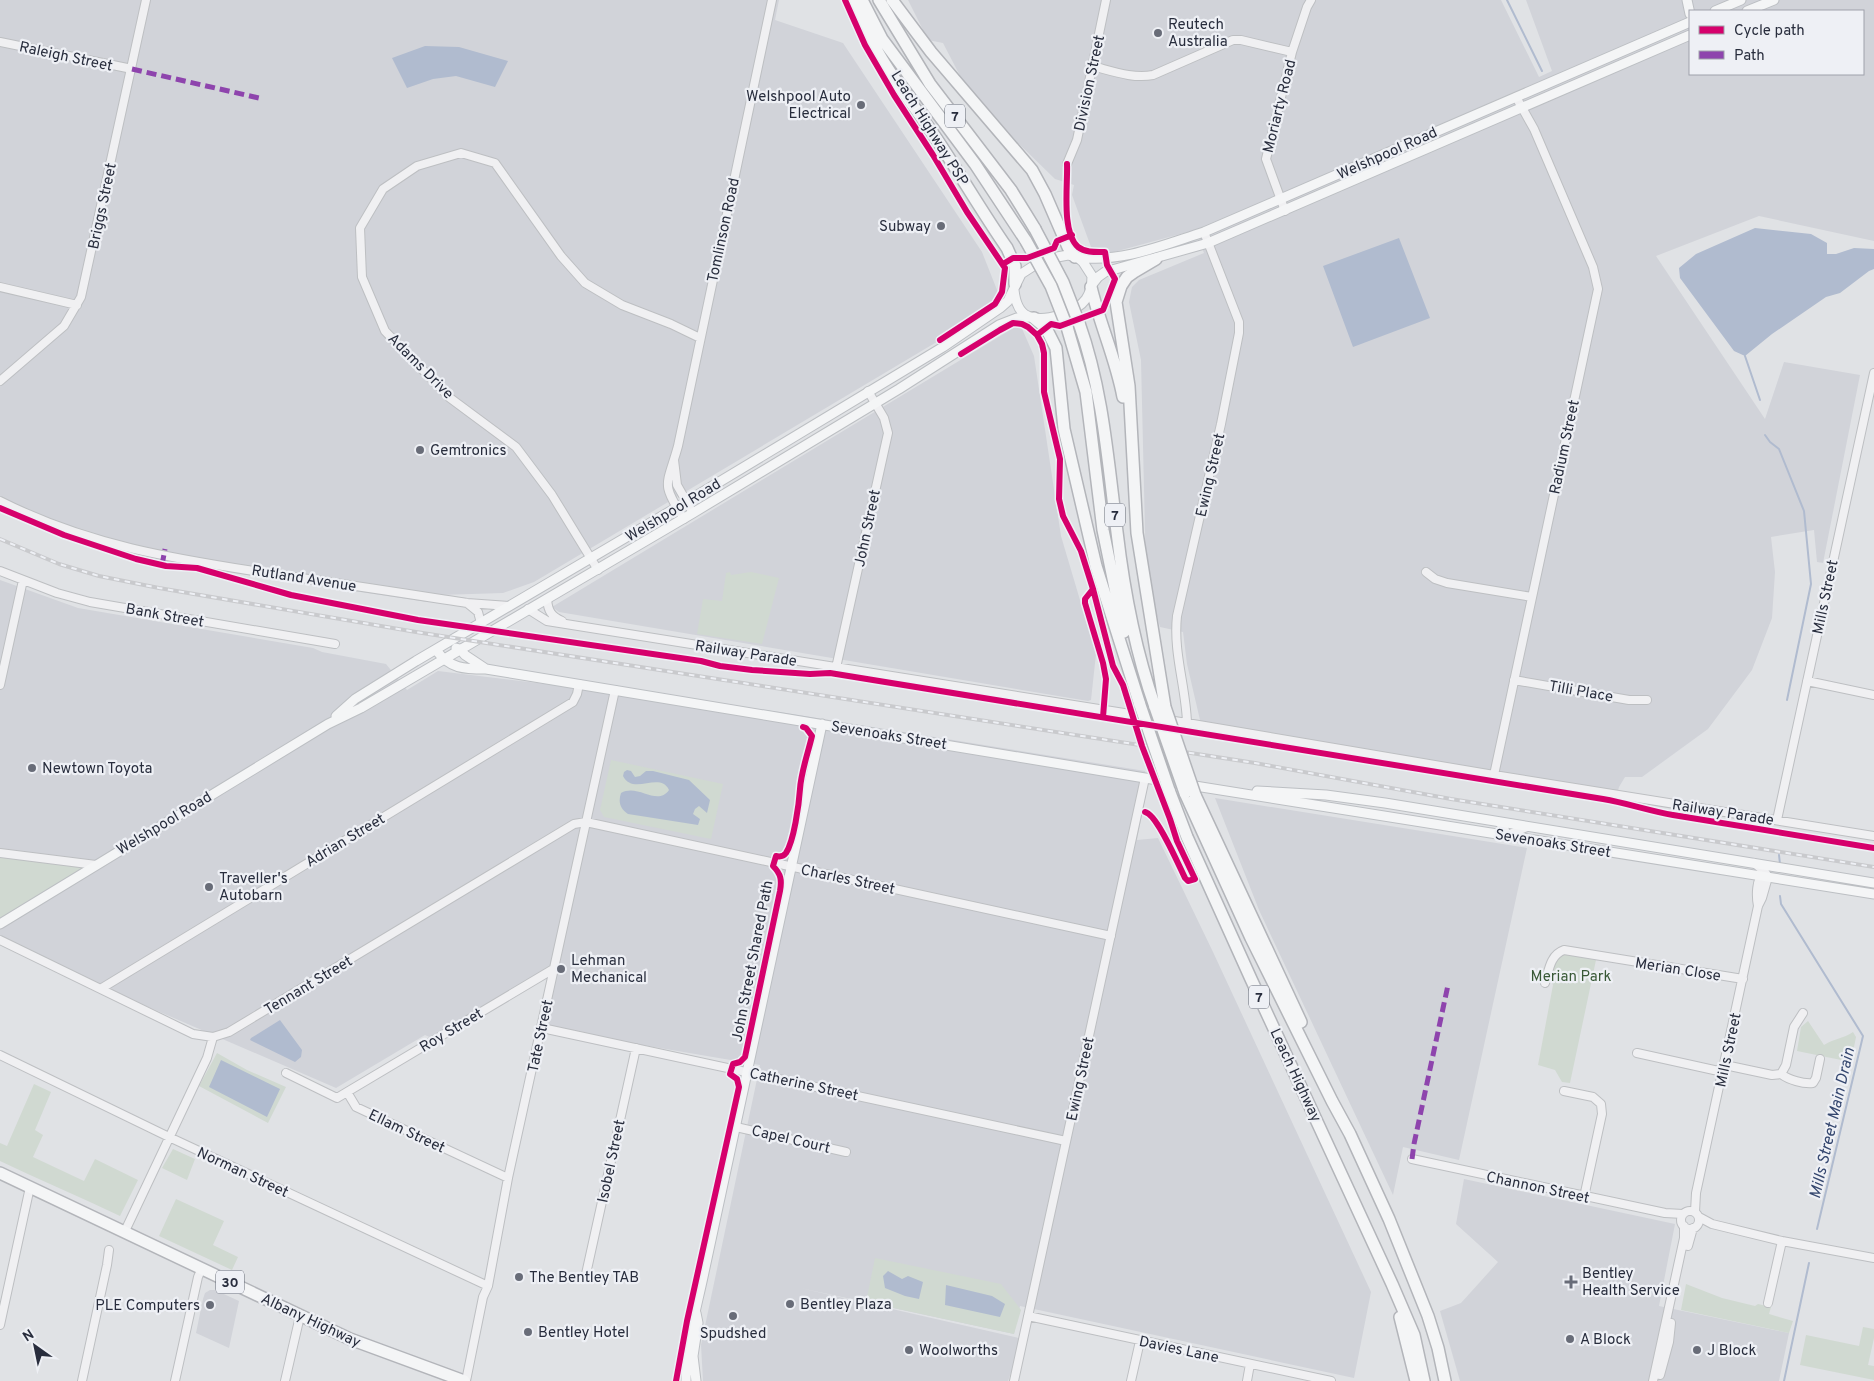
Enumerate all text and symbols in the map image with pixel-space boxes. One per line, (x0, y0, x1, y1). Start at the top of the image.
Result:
legend (1689, 10, 1864, 75)
place label: Reutech Australia (1168, 16, 1228, 52)
text: Cycle path (1734, 22, 1805, 41)
marker: Reutech Australia (1152, 27, 1164, 39)
street label: Division Street (1071, 33, 1110, 133)
street label: Raleigh Street (17, 38, 114, 77)
text: Path (1734, 47, 1765, 66)
street label: Moriarty Road (1260, 58, 1301, 155)
street label: Leach Highway PSP (886, 68, 972, 190)
place label: Welshpool Auto Electrical (746, 88, 851, 124)
marker: Welshpool Auto Electrical (855, 99, 867, 111)
road number: 7 (945, 104, 965, 128)
street label: Welshpool Road (1334, 124, 1441, 185)
street label: Briggs Street (85, 161, 122, 251)
street label: Tomlinson Road (704, 176, 745, 284)
place label: Subway (879, 218, 931, 237)
marker: Subway (935, 220, 947, 232)
street label: Adams Drive (383, 330, 457, 404)
street label: Radium Street (1546, 398, 1585, 496)
street label: Ewing Street (1193, 432, 1230, 519)
place label: Gemtronics (430, 442, 506, 461)
marker: Gemtronics (414, 444, 426, 456)
street label: Welshpool Road (623, 475, 725, 547)
street label: John Street (851, 488, 886, 569)
road number: 7 (1105, 504, 1125, 526)
street label: Mills Street (1809, 558, 1844, 636)
street label: Rutland Avenue (250, 562, 357, 597)
street label: Bank Street (124, 600, 205, 633)
street label: Railway Parade (694, 637, 798, 672)
street label: Tilli Place (1547, 677, 1614, 707)
street label: Sevenoaks Street (830, 718, 948, 755)
place label: Newtown Toyota (42, 760, 152, 779)
marker: Newtown Toyota (26, 762, 38, 774)
street label: Welshpool Road (114, 788, 216, 860)
street label: Railway Parade (1671, 796, 1775, 831)
street label: Adrian Street (303, 810, 389, 872)
street label: Sevenoaks Street (1494, 826, 1612, 863)
street label: Charles Street (799, 861, 897, 900)
place label: Traveller's Autobarn (219, 870, 288, 906)
street label: John Street Shared Path (729, 879, 778, 1044)
marker: Traveller's Autobarn (203, 881, 215, 893)
street label: Tennant Street (261, 952, 356, 1020)
place label: Lehman Mechanical (571, 952, 647, 988)
street label: Merian Close (1633, 954, 1722, 987)
marker: Lehman Mechanical (555, 963, 567, 975)
park label: Merian Park (1531, 968, 1611, 987)
road number: 7 (1249, 986, 1269, 1009)
street label: Tate Street (524, 998, 558, 1074)
street label: Roy Street (417, 1005, 487, 1058)
street label: Mills Street (1712, 1011, 1747, 1089)
street label: Leach Highway (1265, 1026, 1325, 1126)
street label: Ewing Street (1063, 1036, 1100, 1123)
water label: Mills Street Main Drain (1806, 1046, 1860, 1201)
street label: Catherine Street (748, 1065, 860, 1106)
street label: Ellam Street (365, 1106, 448, 1158)
street label: Isobel Street (594, 1118, 631, 1205)
street label: Capel Court (749, 1122, 832, 1159)
street label: Norman Street (194, 1144, 291, 1203)
street label: Channon Street (1484, 1168, 1591, 1209)
place label: Bentley Health Service (1582, 1265, 1680, 1301)
place label: The Bentley TAB (529, 1269, 639, 1288)
road number: 30 (216, 1270, 244, 1294)
marker: The Bentley TAB (513, 1271, 525, 1283)
marker: Bentley Health Service (1564, 1275, 1578, 1289)
street label: Albany Highway (257, 1290, 363, 1353)
place label: Bentley Plaza (800, 1296, 892, 1315)
place label: PLE Computers (95, 1297, 200, 1316)
marker: Bentley Plaza (784, 1298, 796, 1310)
marker: PLE Computers (204, 1299, 216, 1311)
marker: Spudshed (727, 1310, 739, 1322)
north arrow (10, 1321, 60, 1371)
place label: Bentley Hotel (538, 1324, 629, 1343)
place label: Spudshed (700, 1325, 766, 1344)
text: N (20, 1326, 38, 1346)
marker: Bentley Hotel (522, 1326, 534, 1338)
place label: A Block (1580, 1331, 1631, 1350)
street label: Davies Lane (1137, 1333, 1220, 1368)
marker: A Block (1564, 1333, 1576, 1345)
place label: Woolworths (919, 1342, 998, 1361)
place label: J Block (1707, 1342, 1757, 1361)
marker: Woolworths (903, 1344, 915, 1356)
marker: J Block (1691, 1344, 1703, 1356)

